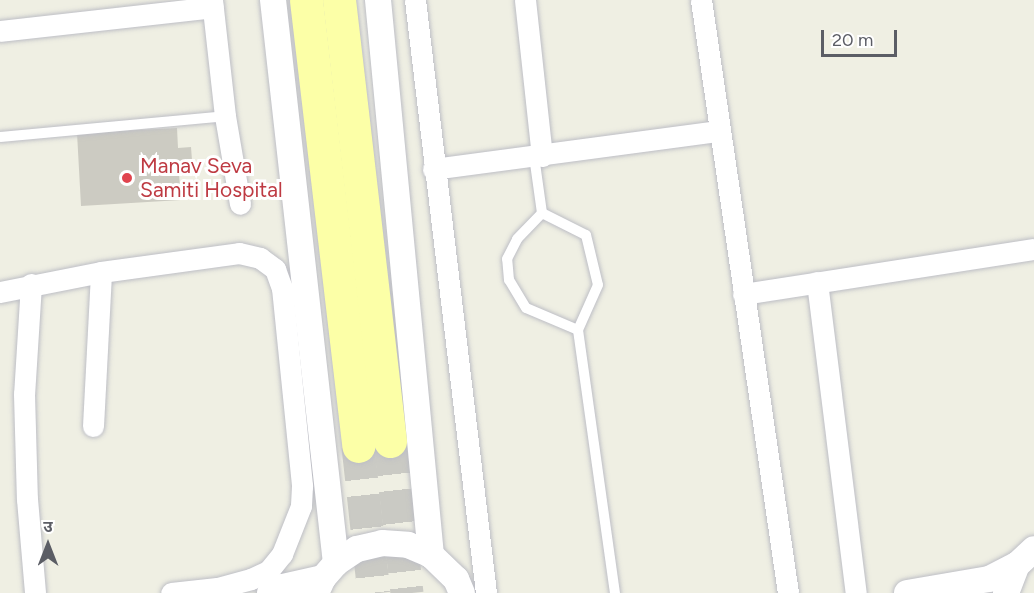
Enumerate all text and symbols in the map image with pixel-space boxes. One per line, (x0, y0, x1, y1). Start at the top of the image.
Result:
scale bar (824, 18, 900, 56)
text: 20 m (832, 29, 873, 51)
place label: Manav Seva Samiti Hospital (140, 153, 283, 203)
marker: Manav Seva Samiti Hospital (118, 169, 136, 187)
north arrow (18, 515, 78, 575)
text: उ (43, 517, 53, 536)

